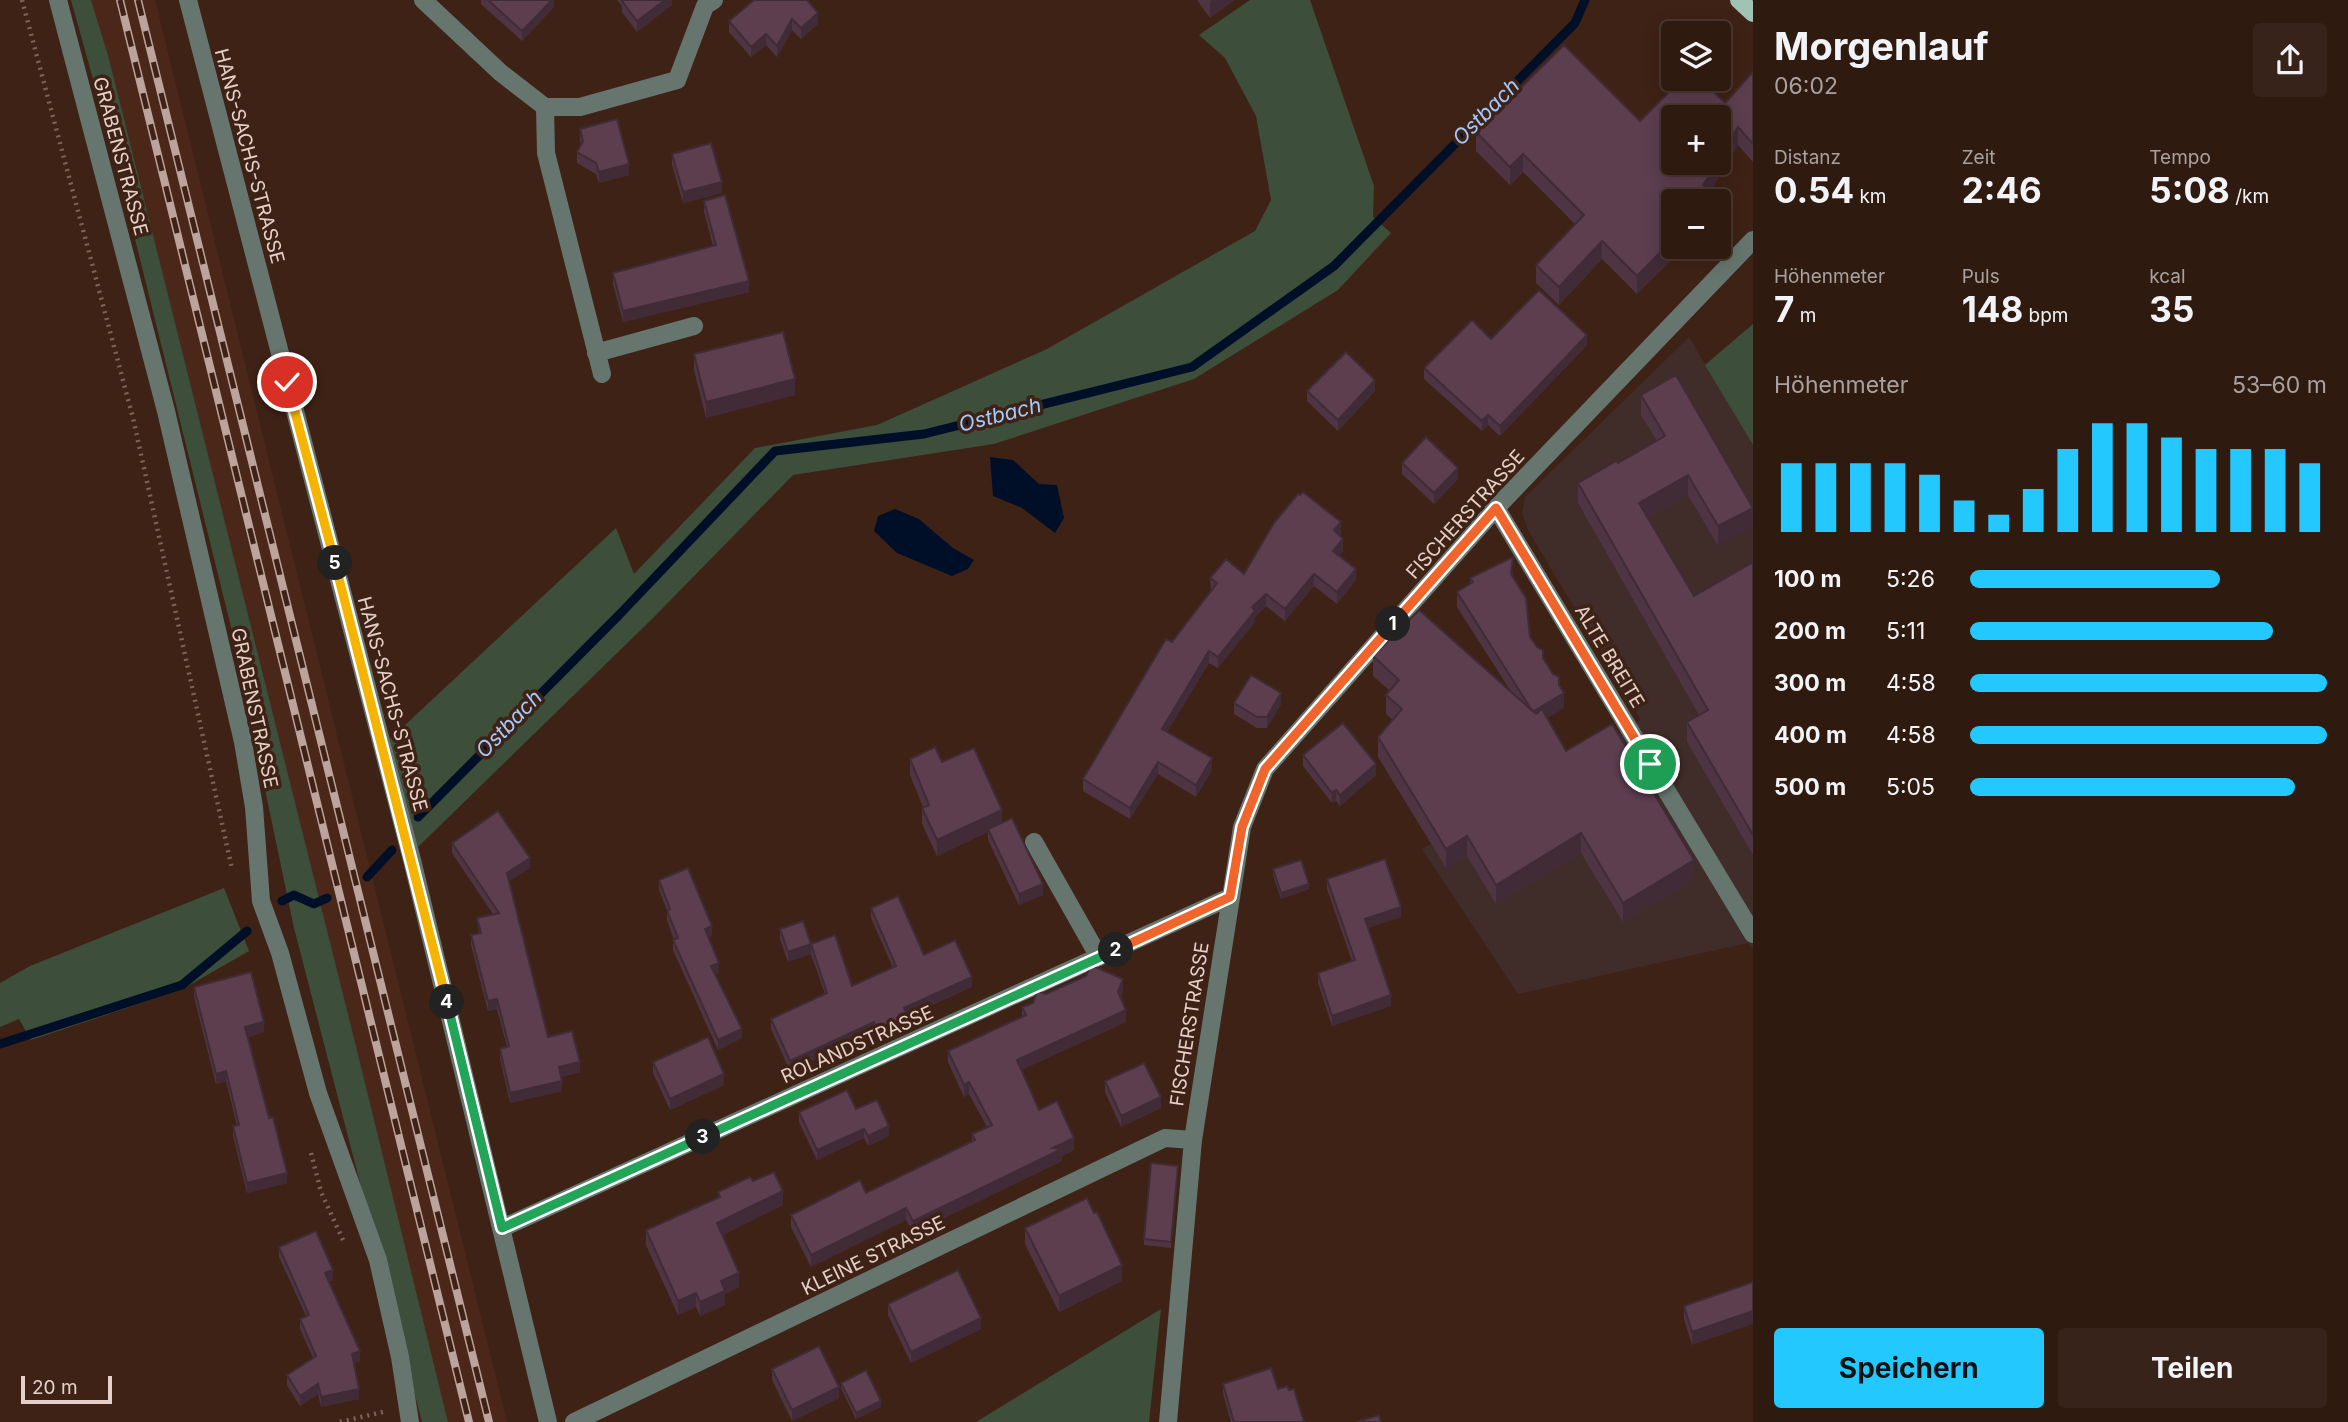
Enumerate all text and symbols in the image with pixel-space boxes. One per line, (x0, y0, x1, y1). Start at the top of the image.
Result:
map controls (1661, 21, 1731, 259)
button: layers (1661, 21, 1731, 91)
text: Morgenlauf (1774, 23, 1989, 69)
button: share (2253, 23, 2327, 97)
street label: HANS-SACHS-STRASSE (210, 46, 289, 266)
text: 06:02 (1774, 72, 1838, 100)
water label: Ostbach (1447, 73, 1524, 150)
street label: GRABENSTRASSE (88, 74, 153, 238)
button: + (1661, 105, 1731, 175)
text: Distanz (1774, 146, 1841, 169)
text: Zeit (1962, 146, 1996, 169)
text: Tempo (2149, 146, 2211, 169)
text: 0.54 (1774, 169, 1854, 211)
text: 2:46 (1962, 169, 2042, 211)
text: 5:08 (2149, 169, 2230, 211)
text: km (1854, 185, 1887, 208)
text: /km (2230, 185, 2269, 208)
button: − (1661, 189, 1731, 259)
text: Höhenmeter (1774, 265, 1885, 288)
text: Puls (1962, 265, 2000, 288)
text: kcal (2149, 265, 2186, 288)
text: 7 (1774, 288, 1794, 330)
text: 148 (1962, 288, 2023, 330)
text: 35 (2149, 288, 2194, 330)
text: m (1794, 304, 1816, 327)
text: bpm (2023, 304, 2068, 327)
pin (257, 352, 317, 412)
icon: check (268, 363, 306, 401)
text: Höhenmeter (1774, 371, 1908, 399)
text: 53–60 m (2232, 371, 2327, 399)
water label: Ostbach (956, 392, 1044, 437)
street label: FISCHERSTRASSE (1401, 445, 1529, 584)
pin: 5 (318, 546, 352, 580)
text: 5 (328, 551, 341, 574)
text: 100 m (1774, 565, 1841, 593)
text: 5:26 (1886, 565, 1935, 593)
street label: HANS-SACHS-STRASSE (353, 594, 432, 814)
street label: ALTE BREITE (1570, 601, 1649, 712)
pin: 1 (1376, 606, 1410, 642)
text: 1 (1388, 612, 1397, 635)
text: 200 m (1774, 617, 1846, 645)
text: 5:11 (1886, 617, 1925, 645)
street label: GRABENSTRASSE (226, 626, 283, 790)
text: 300 m (1774, 669, 1846, 697)
text: 4:58 (1886, 669, 1936, 697)
water label: Ostbach (470, 685, 547, 763)
text: 400 m (1774, 721, 1847, 749)
text: 4:58 (1886, 721, 1936, 749)
pin (1620, 734, 1680, 794)
icon: arrive (1631, 745, 1669, 783)
text: 500 m (1774, 773, 1846, 801)
text: 5:05 (1886, 773, 1935, 801)
pin: 2 (1098, 932, 1134, 968)
text: 2 (1110, 938, 1121, 961)
street label: FISCHERSTRASSE (1165, 940, 1214, 1108)
pin: 4 (430, 984, 464, 1020)
text: 4 (440, 990, 453, 1013)
street label: ROLANDSTRASSE (778, 1001, 937, 1088)
pin: 3 (686, 1120, 720, 1154)
text: 3 (696, 1125, 709, 1148)
street label: KLEINE STRASSE (798, 1211, 949, 1300)
button: Speichern (1774, 1328, 2044, 1408)
button: Teilen (2058, 1328, 2327, 1408)
scale bar (21, 1373, 112, 1405)
text: 20 m (32, 1376, 78, 1399)

